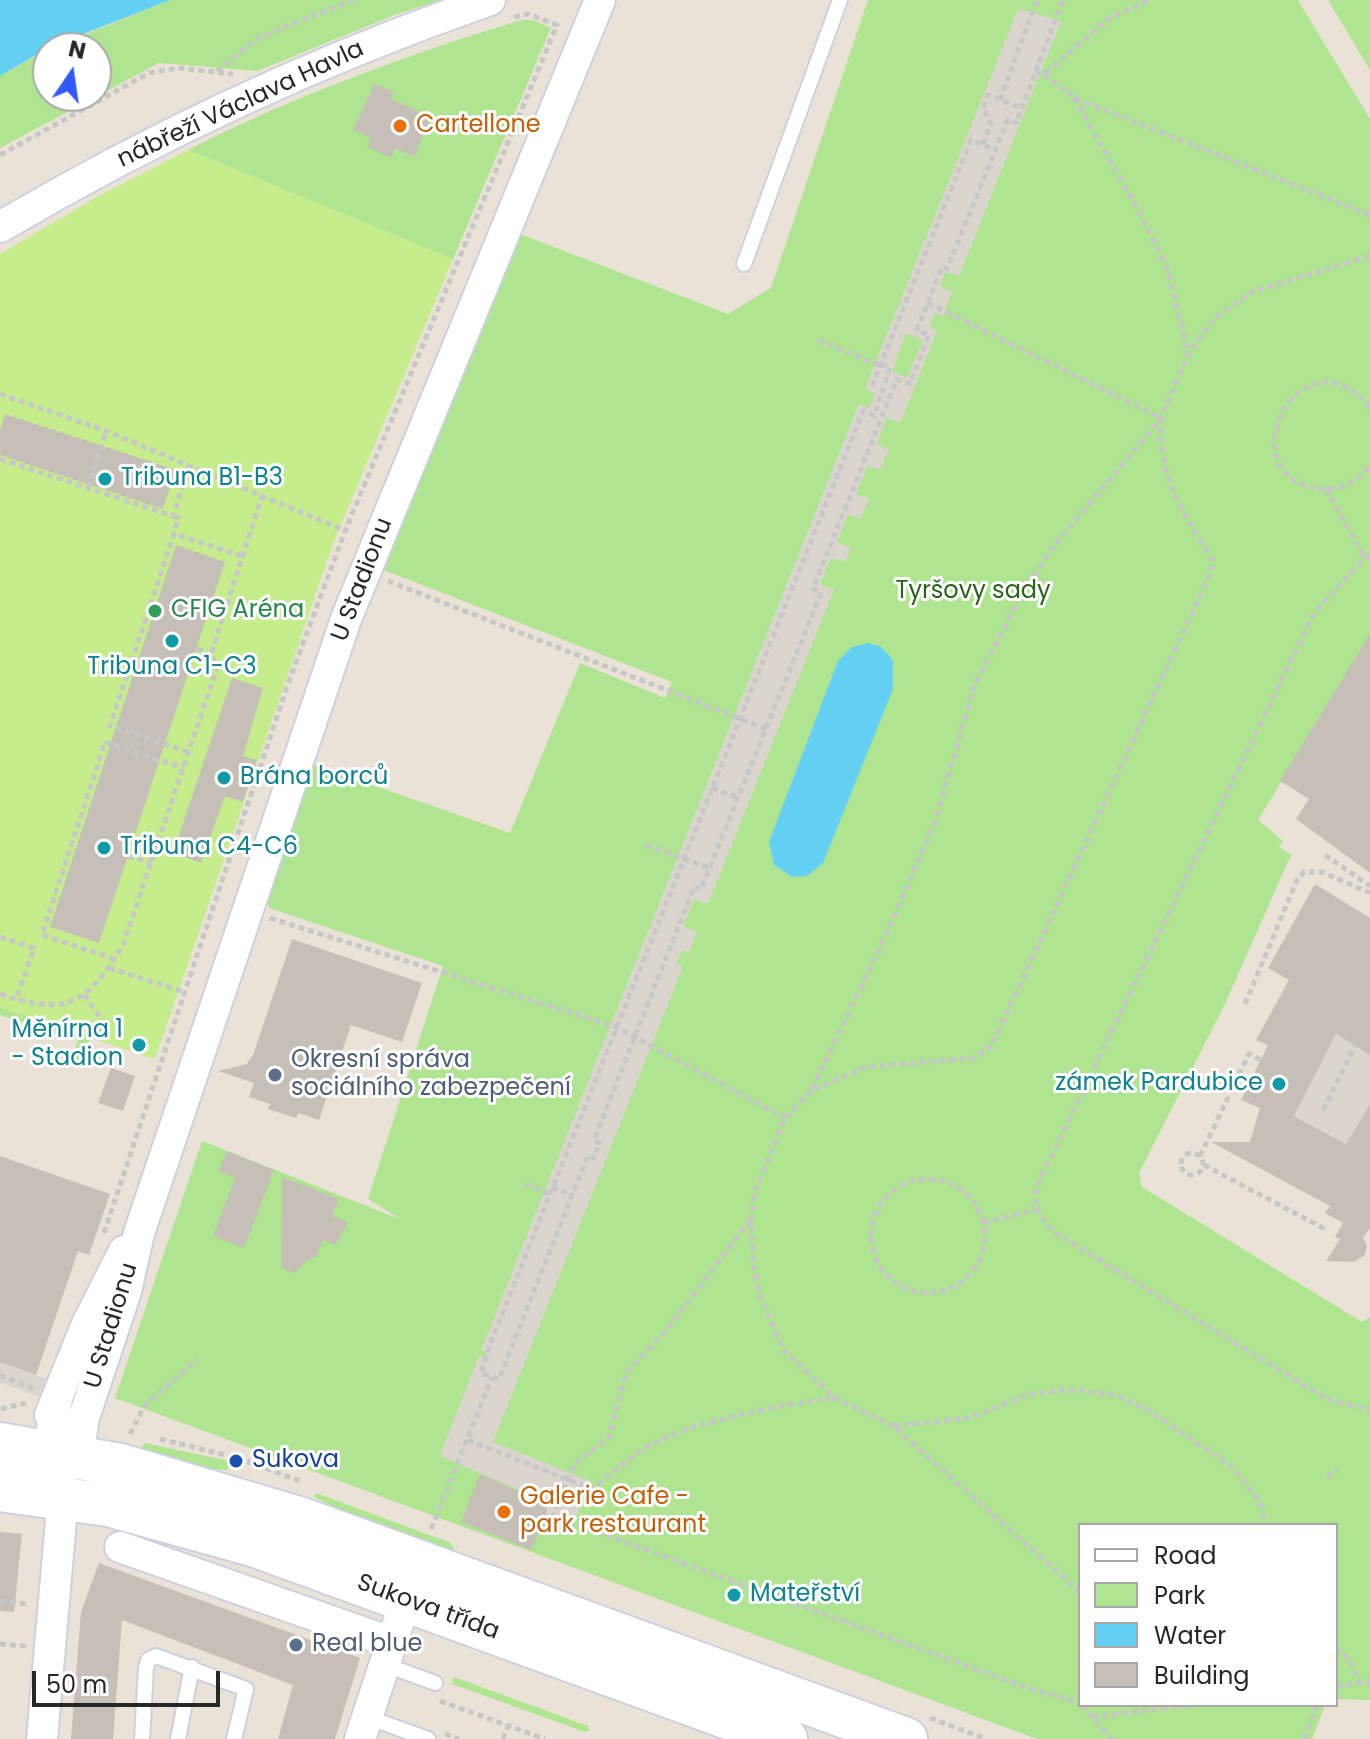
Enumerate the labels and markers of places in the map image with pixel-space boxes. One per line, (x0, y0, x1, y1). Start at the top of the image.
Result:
place label: Cartellone (416, 112, 541, 140)
marker: Cartellone (391, 117, 409, 135)
place label: Tribuna B1-B3 (121, 465, 283, 493)
marker: Tribuna B1-B3 (96, 470, 114, 488)
place label: CFIG Aréna (171, 597, 304, 625)
marker: CFIG Aréna (146, 602, 164, 620)
marker: Tribuna C1-C3 (163, 632, 181, 650)
place label: Tribuna C1-C3 (87, 654, 257, 682)
place label: Brána borců (240, 764, 388, 792)
marker: Brána borců (215, 769, 233, 787)
place label: Tribuna C4-C6 (120, 834, 298, 862)
marker: Tribuna C4-C6 (95, 839, 113, 857)
place label: Měnírna 1 - Stadion (11, 1017, 123, 1073)
marker: Měnírna 1 - Stadion (130, 1036, 148, 1054)
place label: Okresní správa sociálního zabezpečení (291, 1047, 571, 1103)
marker: Okresní správa sociálního zabezpečení (266, 1066, 284, 1084)
place label: zámek Pardubice (1055, 1070, 1263, 1098)
marker: zámek Pardubice (1270, 1075, 1288, 1093)
place label: Sukova (252, 1447, 339, 1475)
marker: Sukova (227, 1452, 245, 1470)
place label: Galerie Cafe - park restaurant (520, 1484, 706, 1540)
marker: Galerie Cafe - park restaurant (495, 1503, 513, 1521)
place label: Mateřství (750, 1581, 860, 1609)
marker: Mateřství (725, 1586, 743, 1604)
place label: Real blue (312, 1631, 422, 1659)
marker: Real blue (287, 1636, 305, 1654)

